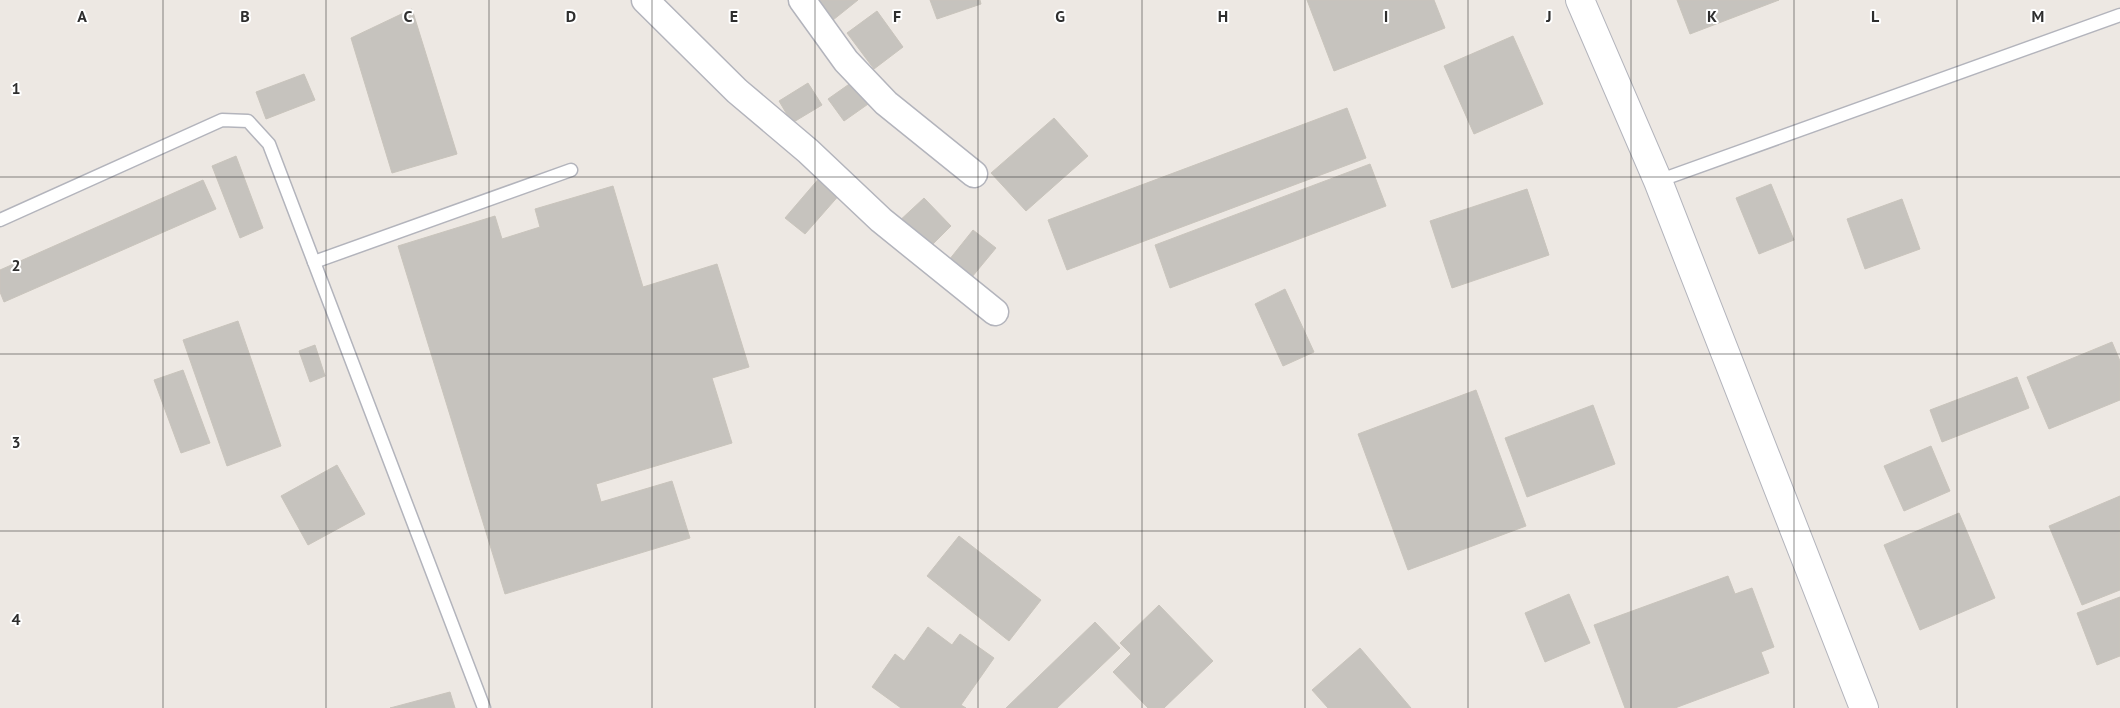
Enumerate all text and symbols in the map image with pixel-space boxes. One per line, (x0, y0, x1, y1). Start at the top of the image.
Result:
text: A (77, 6, 87, 26)
text: B (240, 6, 250, 26)
text: C (404, 6, 413, 26)
text: D (566, 6, 576, 26)
text: E (730, 6, 738, 26)
text: F (893, 6, 901, 26)
text: G (1055, 6, 1065, 26)
text: H (1218, 6, 1228, 26)
text: I (1384, 6, 1388, 26)
text: J (1545, 6, 1552, 26)
text: K (1707, 6, 1717, 26)
text: L (1871, 6, 1880, 26)
text: M (2032, 6, 2044, 26)
text: 1 (11, 78, 21, 98)
text: 2 (11, 255, 21, 275)
text: 3 (11, 432, 21, 452)
text: 4 (11, 609, 21, 629)

